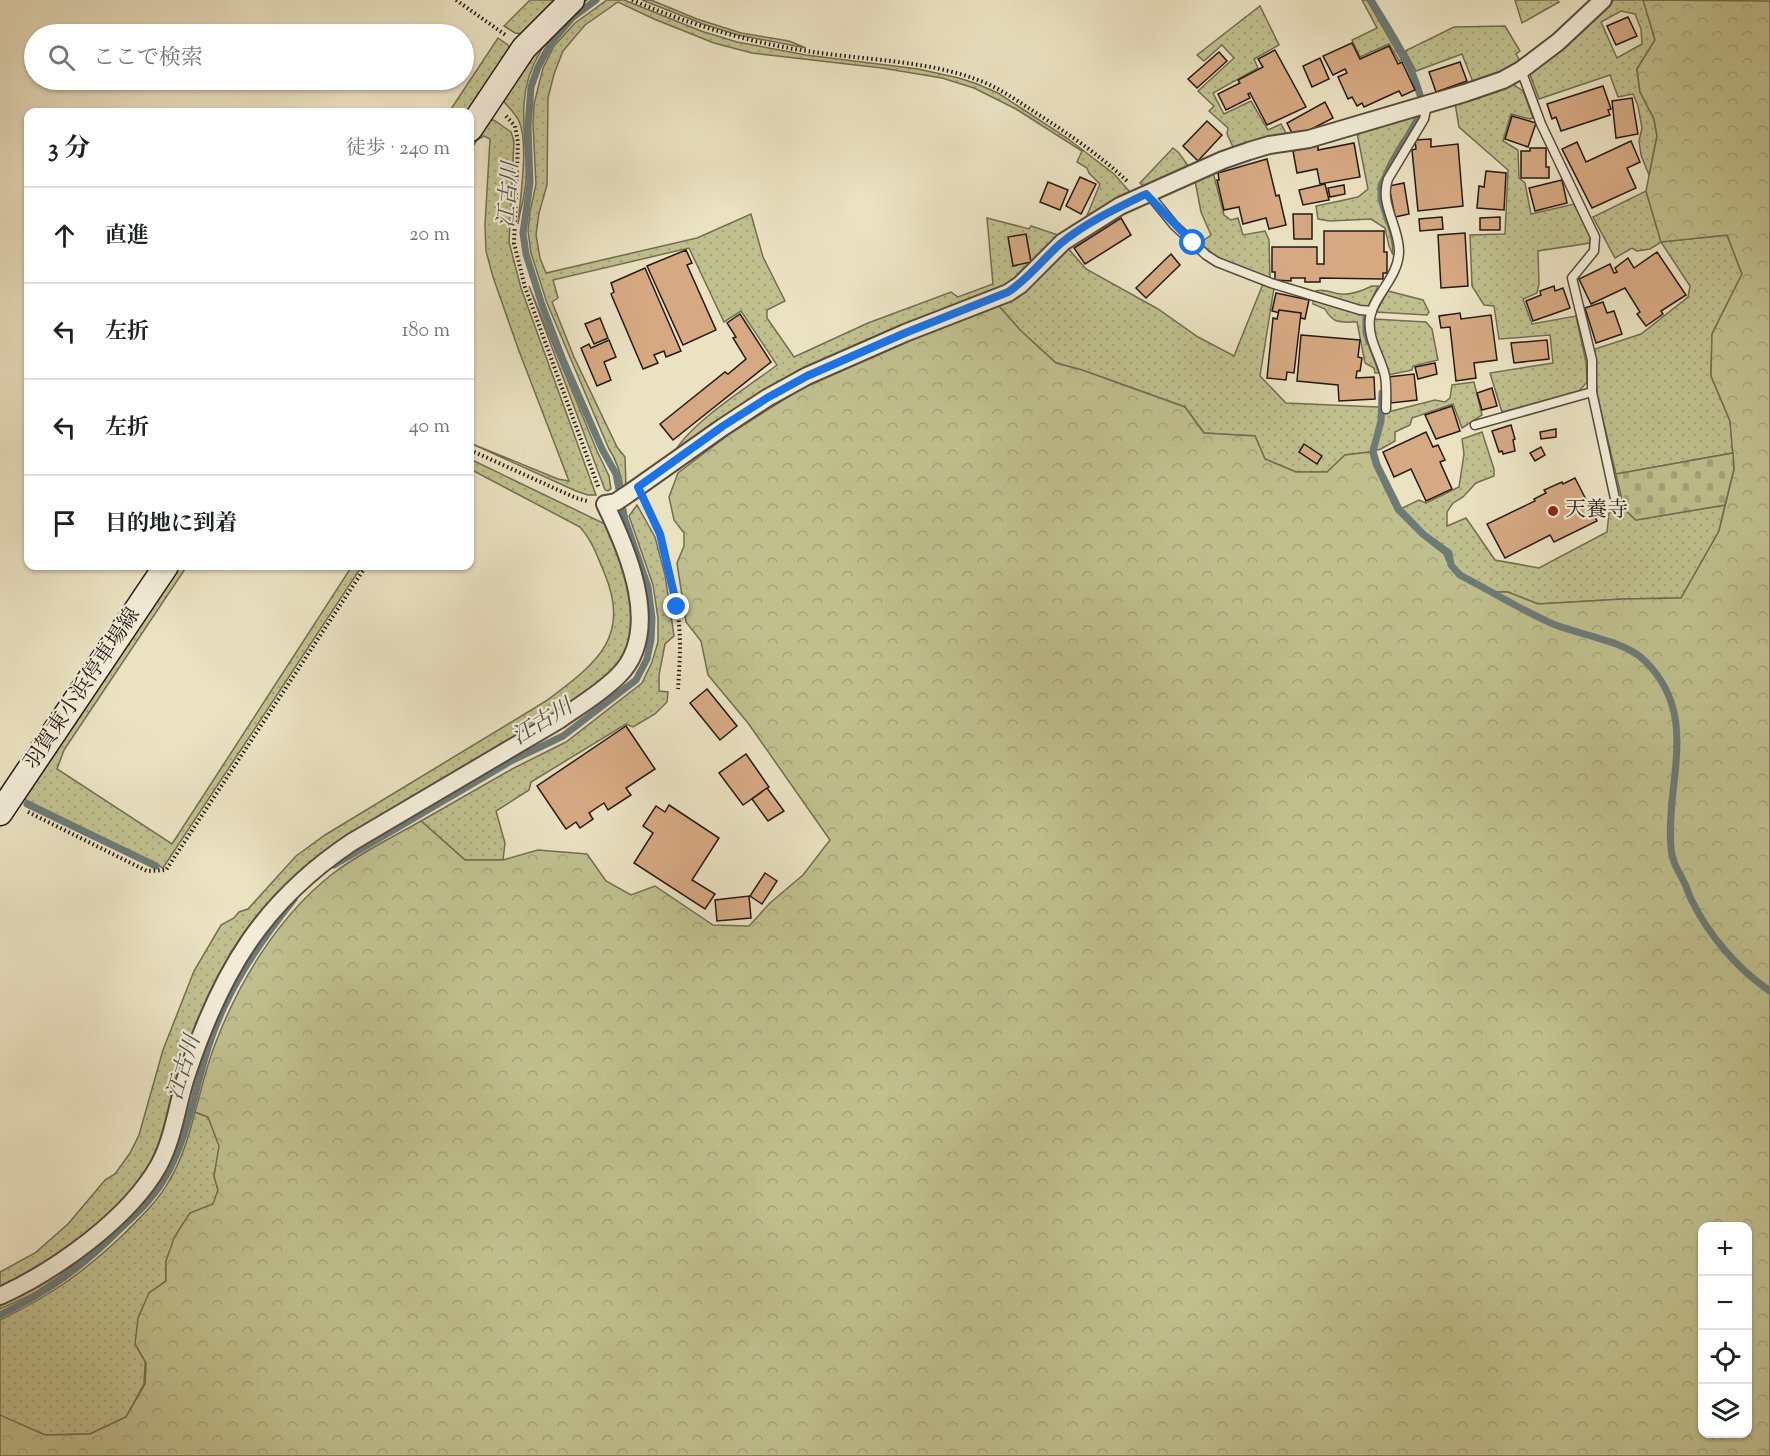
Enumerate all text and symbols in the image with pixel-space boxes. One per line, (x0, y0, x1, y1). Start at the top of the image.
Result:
search box (24, 24, 474, 90)
icon: search (45, 41, 78, 74)
text: ここで検索 (93, 43, 203, 75)
text: 3 分 (48, 131, 90, 168)
text: 徒歩 · 240 m (346, 135, 450, 164)
water label: 江古川 (492, 159, 528, 229)
icon: ahead (48, 219, 81, 252)
text: 直進 (105, 221, 149, 253)
text: 20 m (409, 221, 450, 250)
route start (1179, 229, 1205, 255)
icon: left (48, 315, 81, 348)
text: 左折 (105, 317, 149, 349)
text: 180 m (402, 317, 450, 346)
icon: left (48, 411, 81, 444)
text: 左折 (105, 413, 149, 445)
text: 40 m (409, 413, 450, 442)
place label: 天養寺 (1565, 496, 1628, 526)
marker: 天養寺 (1546, 504, 1560, 518)
icon: arrive (48, 507, 81, 540)
text: 目的地に到着 (105, 509, 237, 541)
route end (663, 593, 689, 619)
street label: 羽賀東小浜停車場線 (18, 602, 148, 776)
water label: 江古川 (507, 691, 581, 754)
water label: 江古川 (160, 1030, 211, 1104)
map controls (1698, 1222, 1752, 1438)
button: + (1698, 1222, 1752, 1276)
button: − (1698, 1276, 1752, 1330)
button: locate (1698, 1330, 1752, 1384)
button: layers (1698, 1384, 1752, 1438)

